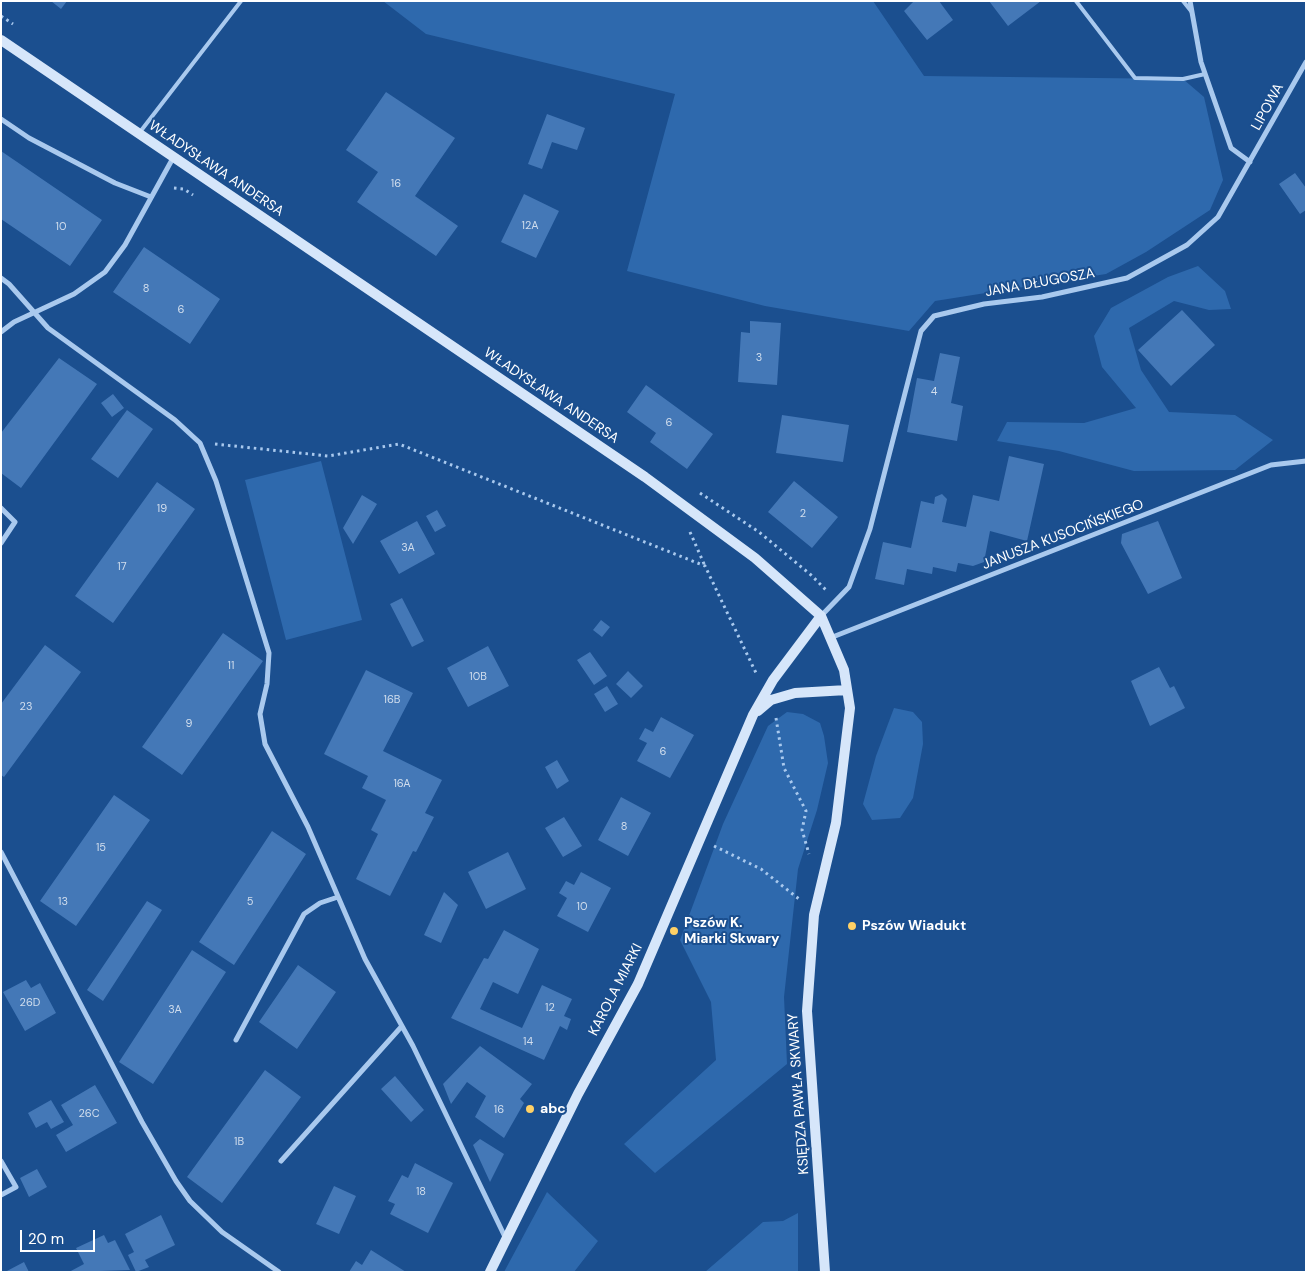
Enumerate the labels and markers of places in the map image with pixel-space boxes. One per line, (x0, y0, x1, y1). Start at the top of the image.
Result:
place label: Pszów K. Miarki Skwary (684, 915, 779, 948)
place label: Pszów Wiadukt (862, 918, 966, 934)
marker: Pszów Wiadukt (846, 920, 858, 932)
marker: Pszów K. Miarki Skwary (668, 925, 680, 937)
place label: abc (540, 1101, 566, 1117)
marker: abc (524, 1103, 536, 1115)

